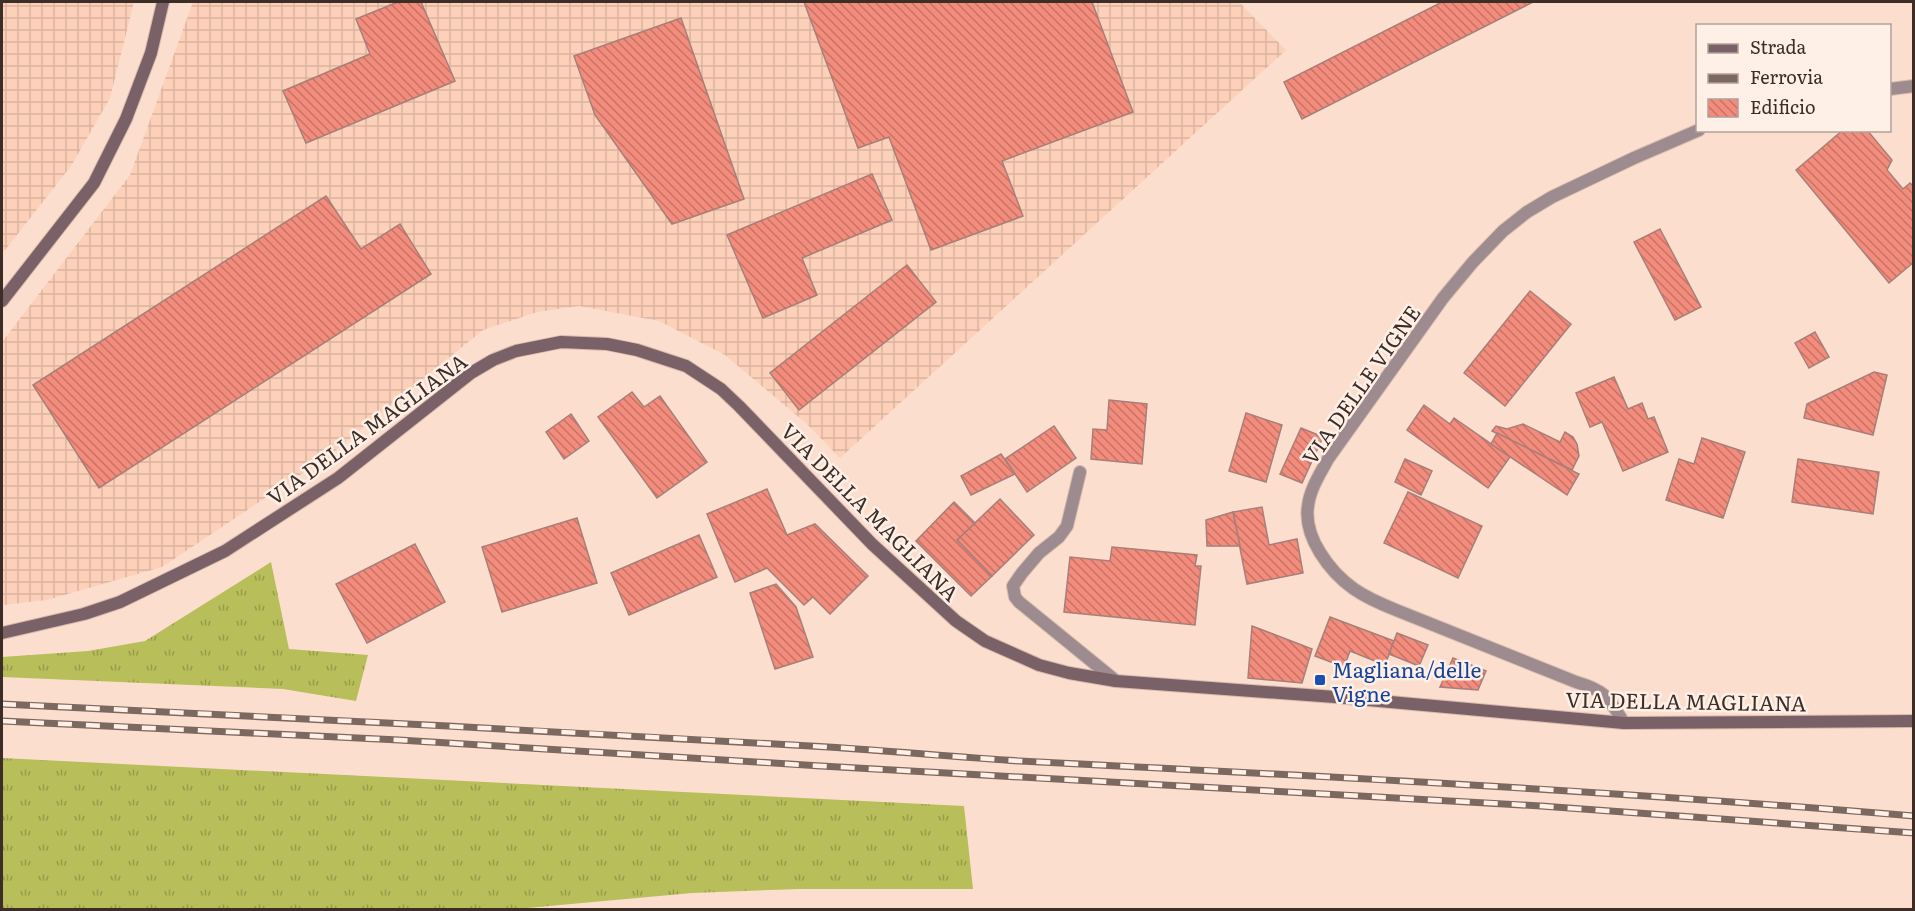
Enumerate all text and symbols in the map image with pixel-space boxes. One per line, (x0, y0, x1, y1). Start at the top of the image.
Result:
legend (1696, 24, 1891, 132)
text: Strada (1750, 33, 1807, 60)
text: Ferrovia (1750, 63, 1823, 90)
text: Edificio (1750, 93, 1816, 120)
street label: VIA DELLE VIGNE (1293, 298, 1427, 470)
street label: VIA DELLA MAGLIANA (260, 344, 473, 511)
street label: VIA DELLA MAGLIANA (775, 415, 967, 607)
place label: Magliana/delle Vigne (1332, 653, 1481, 708)
marker: Magliana/delle Vigne (1313, 673, 1327, 687)
street label: VIA DELLA MAGLIANA (1565, 682, 1807, 718)

